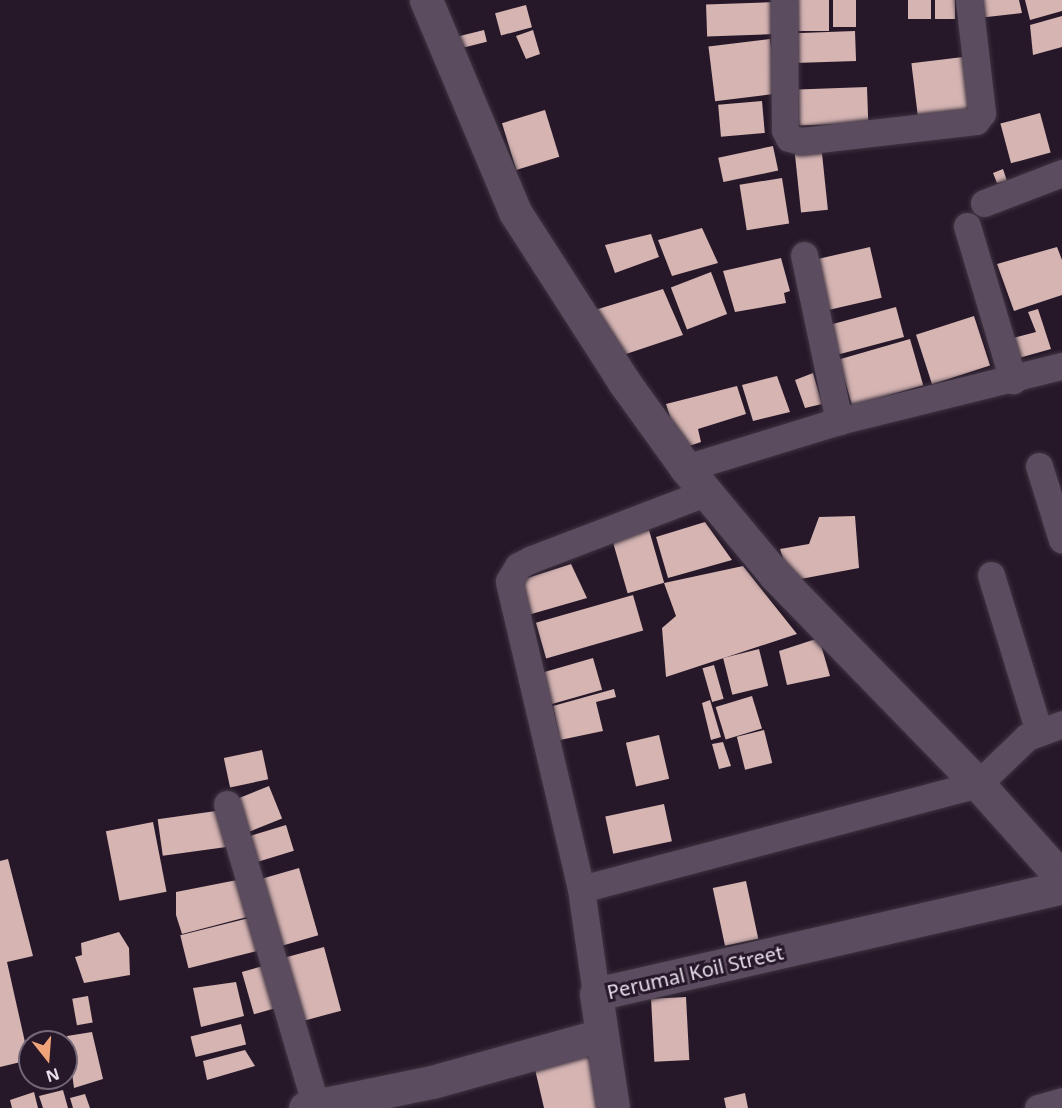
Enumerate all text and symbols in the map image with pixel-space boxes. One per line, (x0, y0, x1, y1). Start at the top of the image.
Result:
street label: Perumal Koil Street (605, 940, 785, 1004)
north arrow (18, 1030, 78, 1090)
text: N (43, 1063, 62, 1088)

